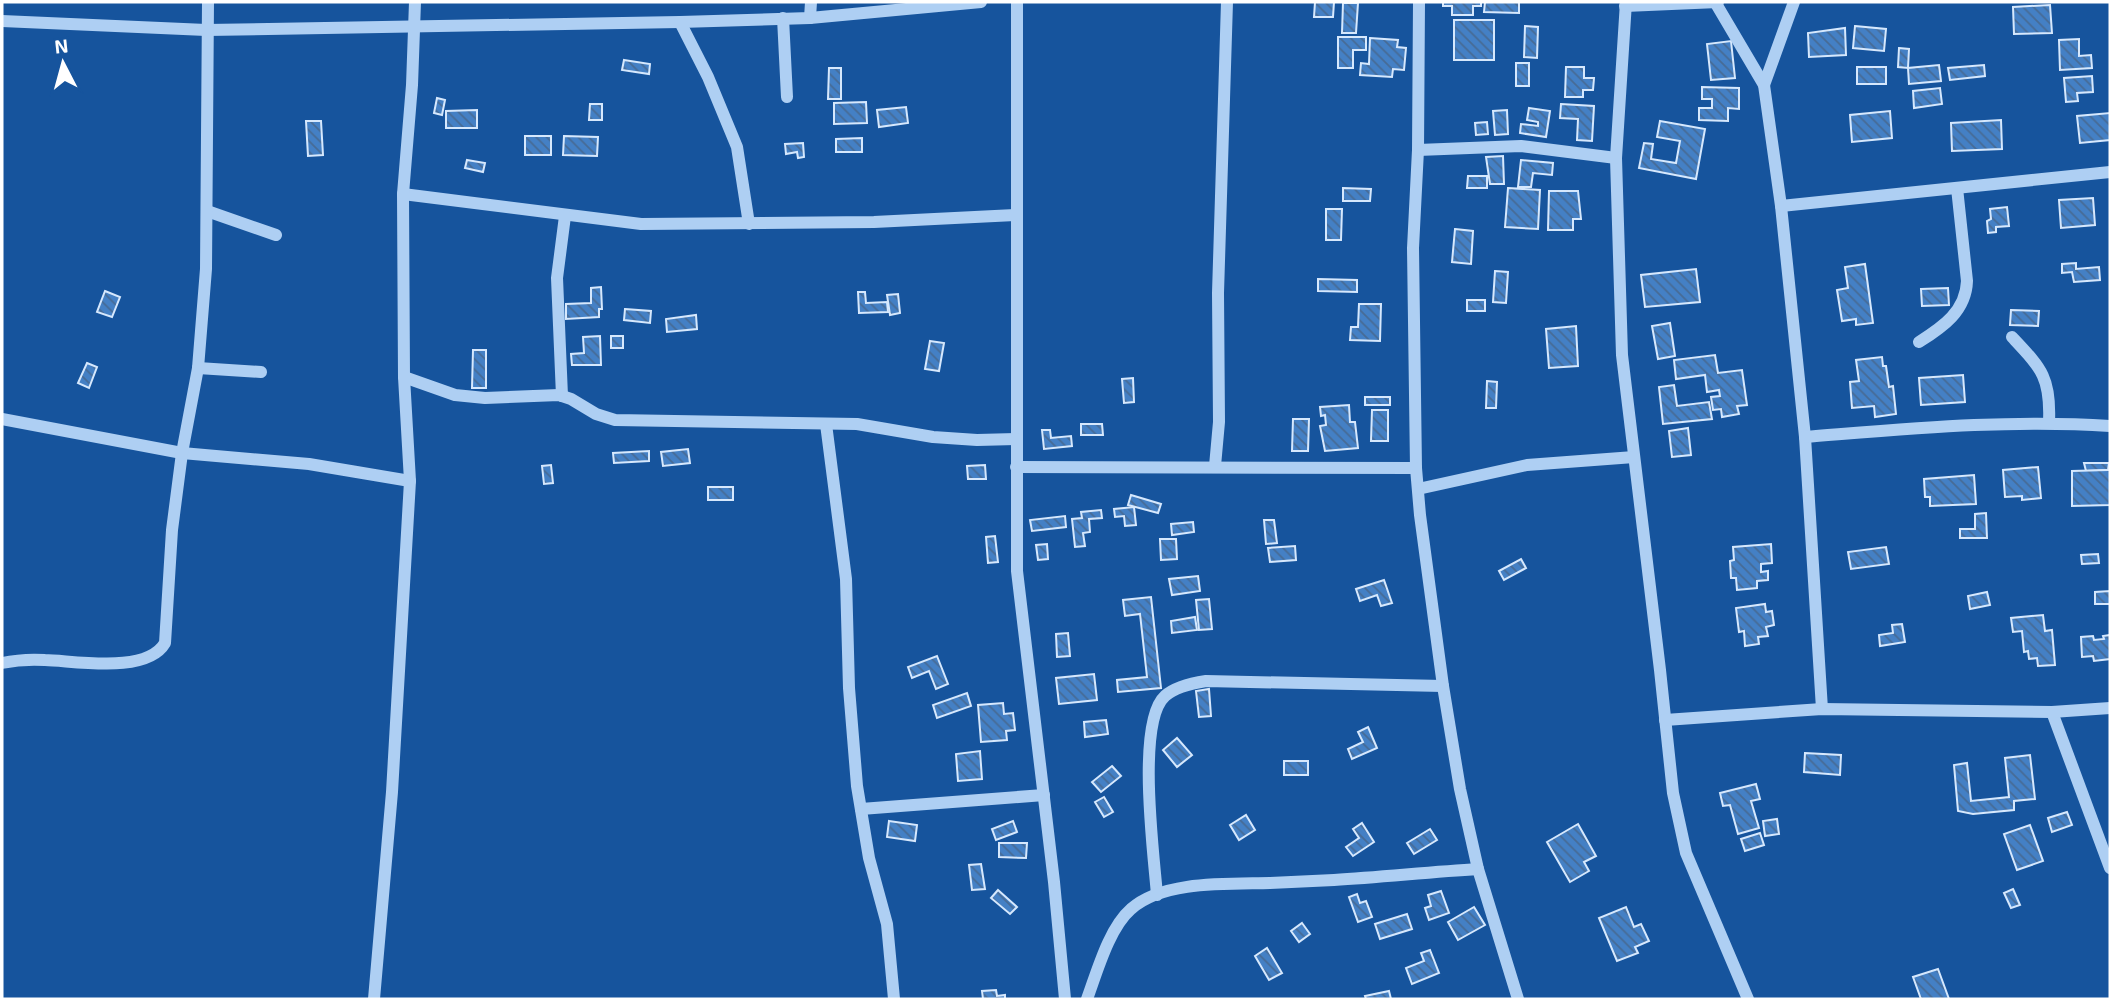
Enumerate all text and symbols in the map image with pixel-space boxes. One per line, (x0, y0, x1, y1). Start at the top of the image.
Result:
north arrow (28, 28, 98, 98)
text: N (53, 33, 69, 58)

